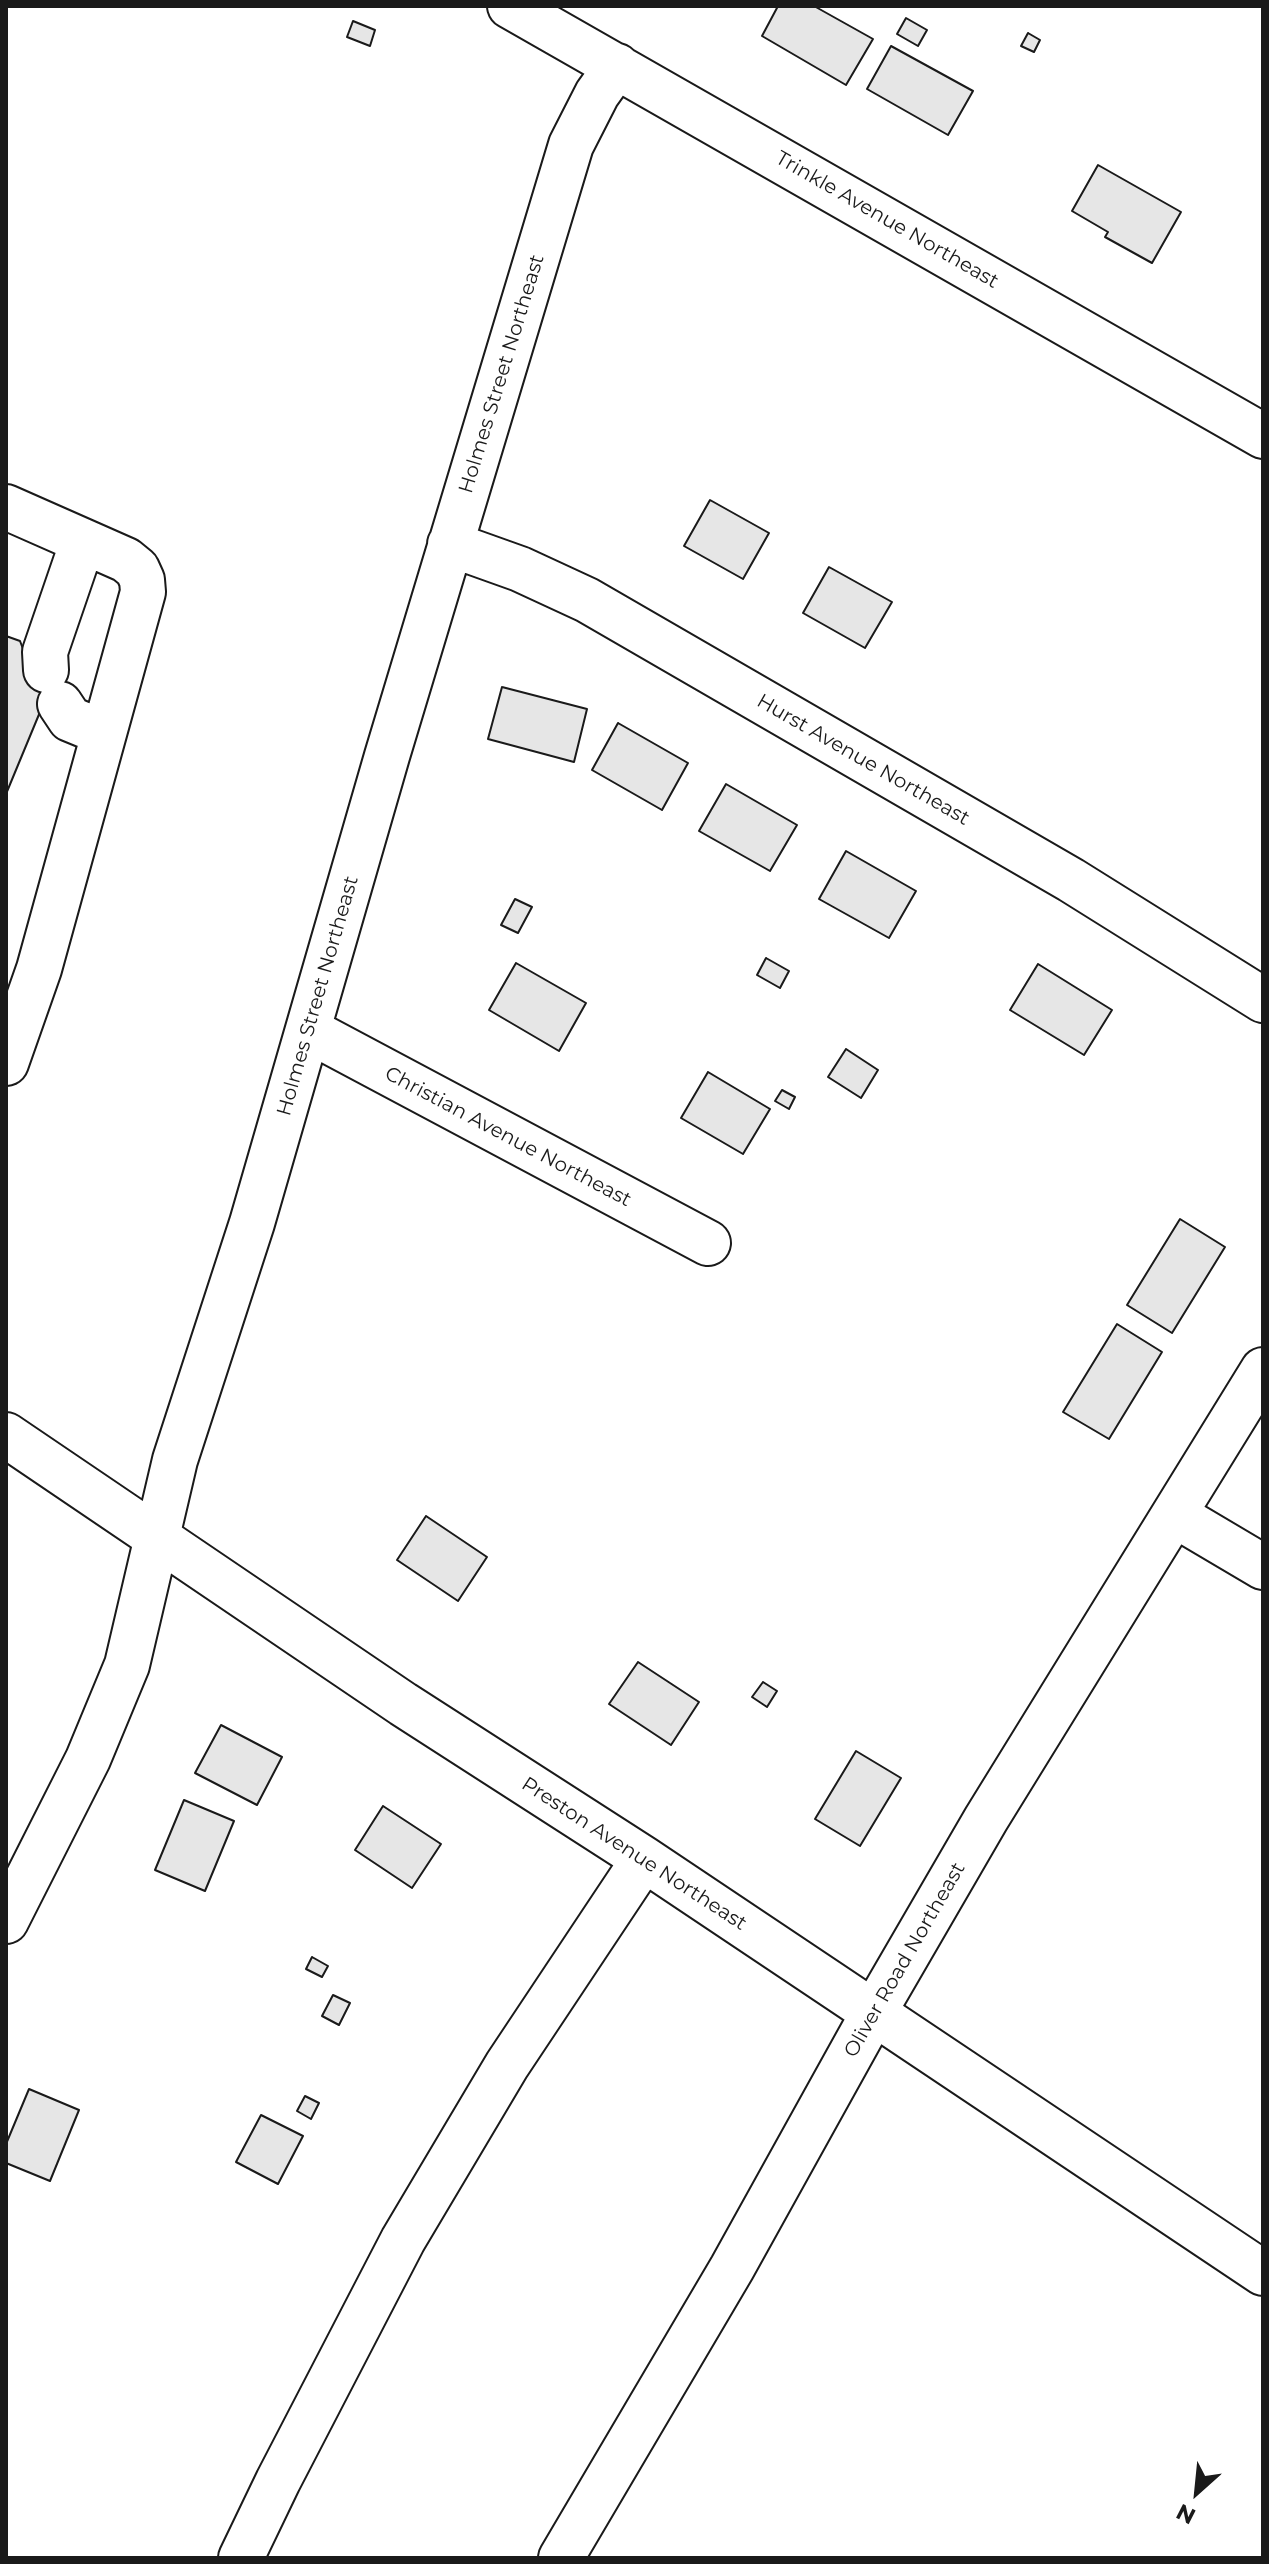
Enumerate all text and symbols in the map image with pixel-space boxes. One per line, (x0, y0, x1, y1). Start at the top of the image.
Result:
street label: Trinkle Avenue Northeast (771, 146, 1003, 294)
street label: Holmes Street Northeast (454, 252, 550, 496)
street label: Hurst Avenue Northeast (752, 689, 974, 831)
street label: Holmes Street Northeast (272, 873, 364, 1119)
street label: Christian Avenue Northeast (381, 1062, 635, 1212)
street label: Preston Avenue Northeast (517, 1772, 751, 1936)
street label: Oliver Road Northeast (839, 1858, 971, 2062)
north arrow (1157, 2452, 1237, 2532)
text: N (1172, 2498, 1200, 2530)

